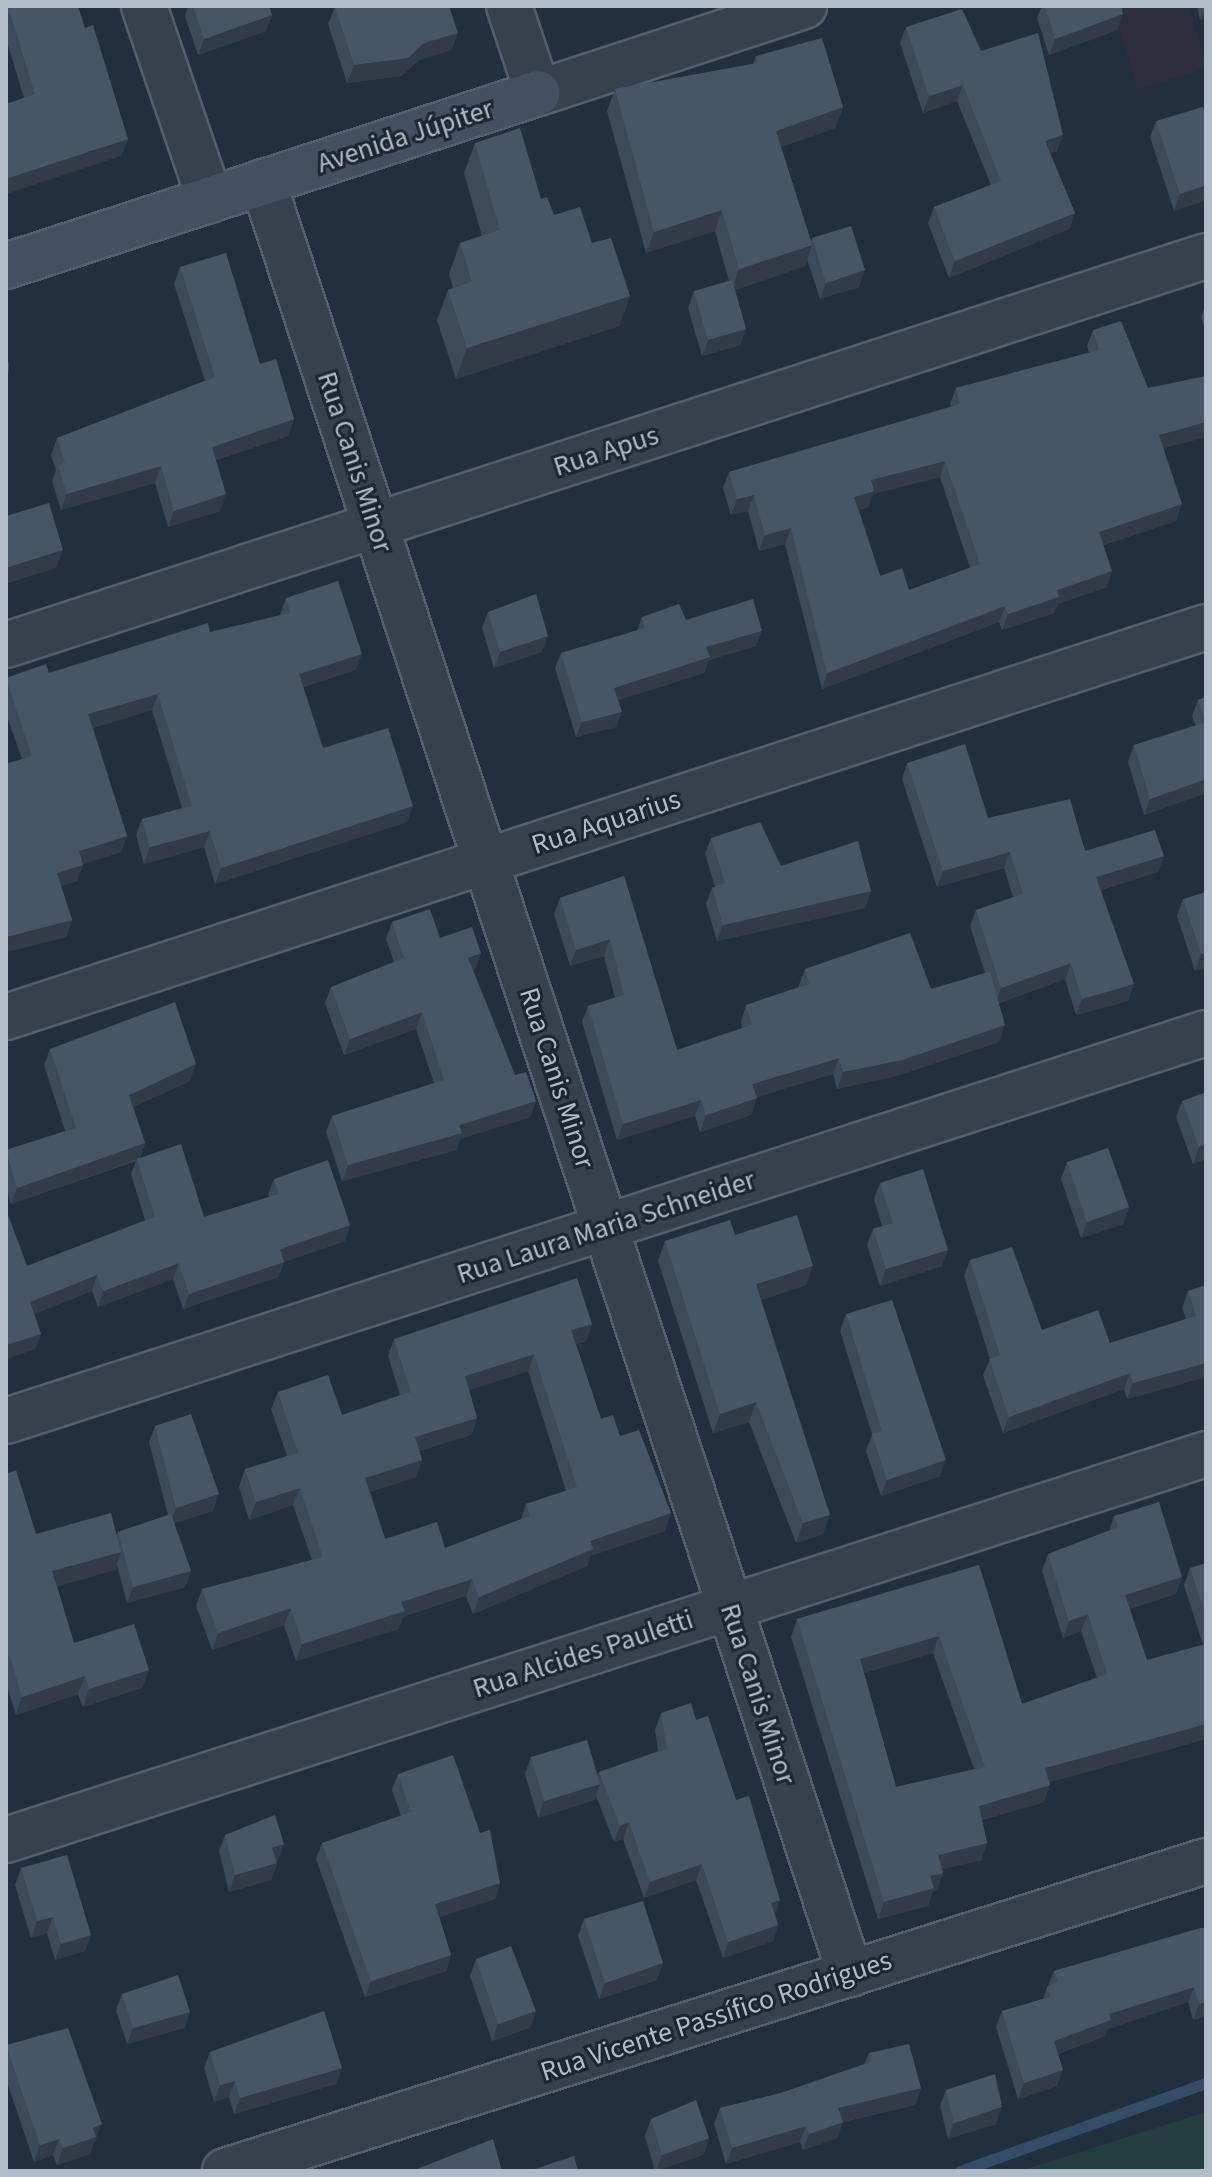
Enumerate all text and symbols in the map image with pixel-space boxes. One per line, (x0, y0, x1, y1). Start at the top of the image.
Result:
street label: Avenida Júpiter (313, 92, 497, 180)
street label: Rua Canis Minor (310, 367, 400, 557)
street label: Rua Apus (549, 418, 663, 484)
street label: Rua Aquarius (527, 782, 685, 862)
street label: Rua Canis Minor (512, 983, 602, 1173)
street label: Rua Laura Maria Schneider (453, 1163, 759, 1291)
street label: Rua Canis Minor (713, 1599, 803, 1789)
street label: Rua Alcides Pauletti (469, 1603, 697, 1705)
street label: Rua Vicente Passífico Rodrigues (536, 1943, 896, 2089)

